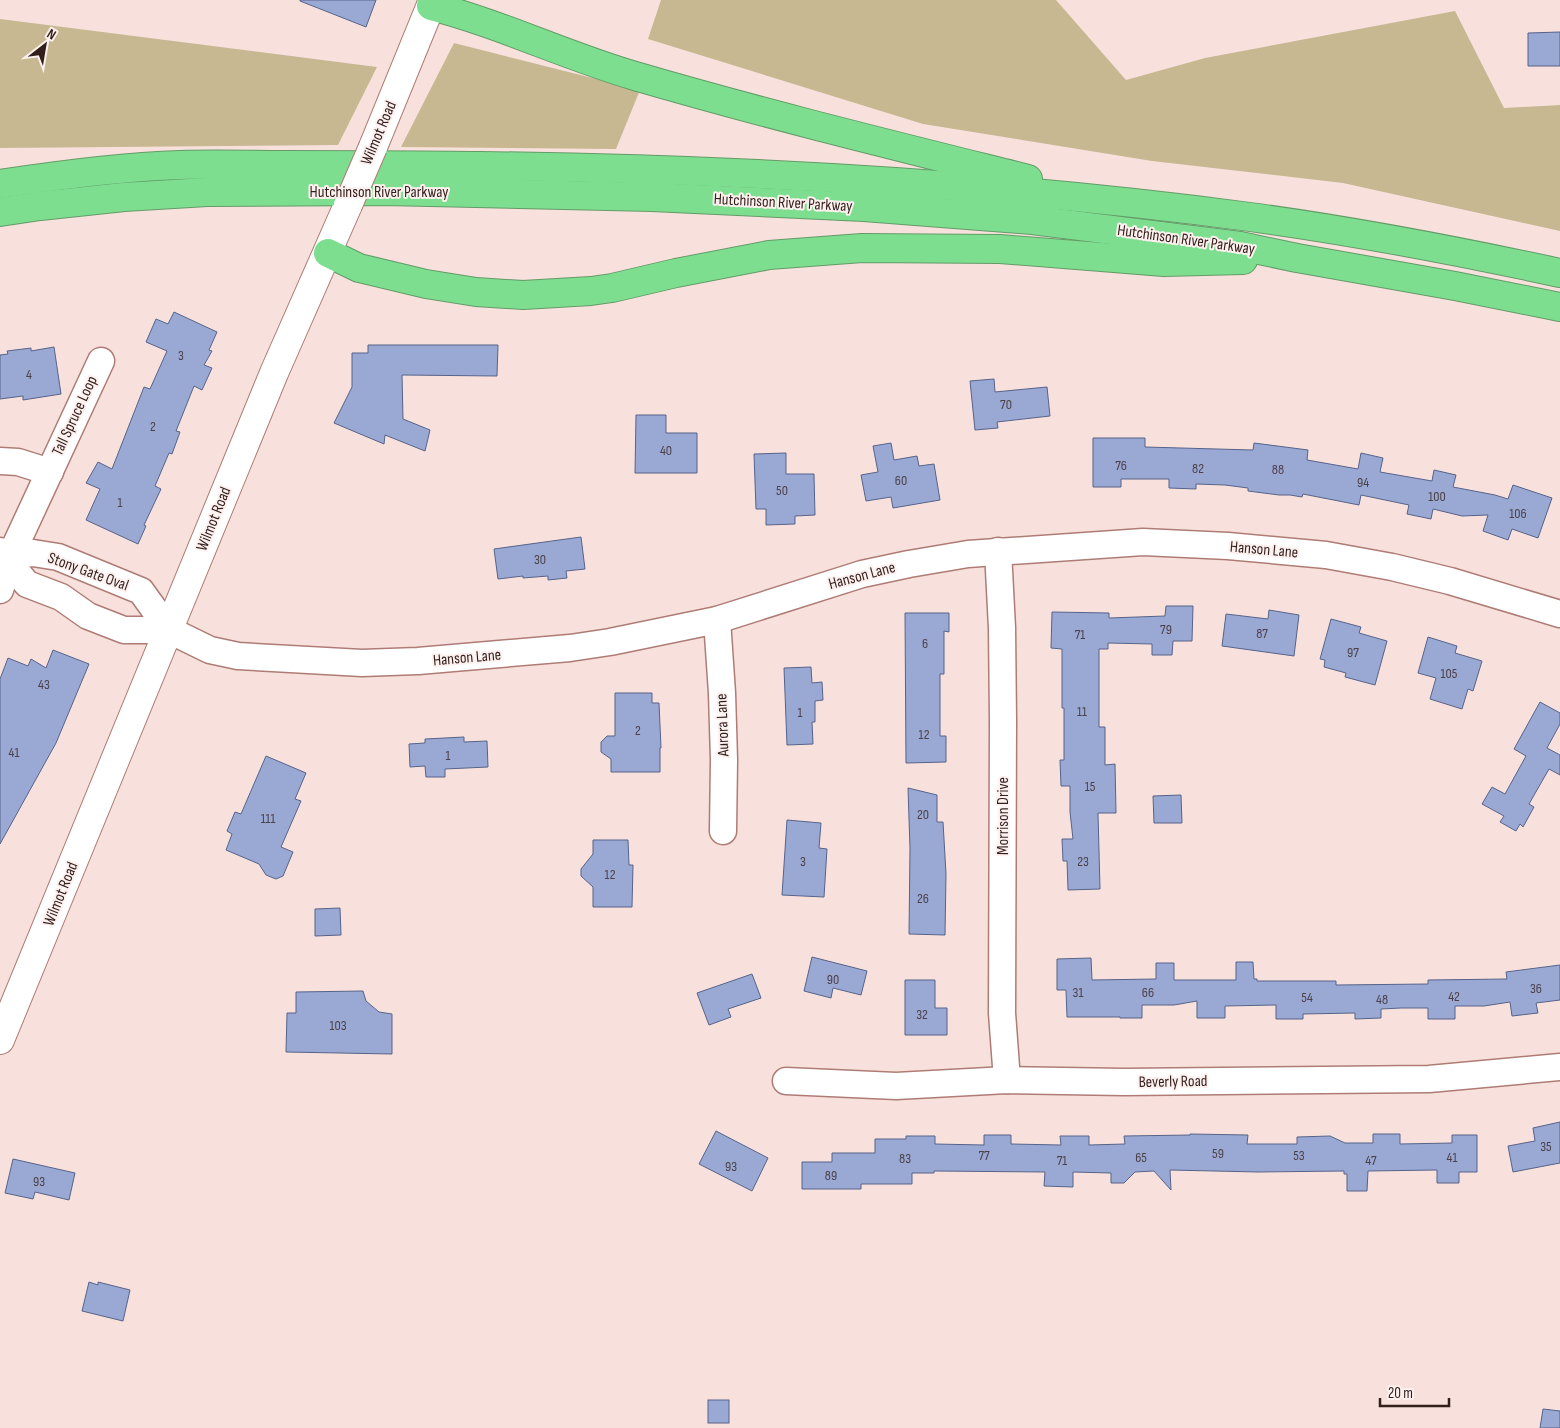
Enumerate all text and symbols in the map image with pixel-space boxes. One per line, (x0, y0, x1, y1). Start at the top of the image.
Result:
north arrow (20, 20, 70, 70)
text: N (44, 25, 59, 43)
street label: Wilmot Road (357, 98, 401, 168)
street label: Hutchinson River Parkway (310, 183, 448, 202)
street label: Hutchinson River Parkway (713, 190, 853, 216)
street label: Hutchinson River Parkway (1116, 221, 1256, 259)
house number: 3 (178, 347, 184, 364)
house number: 4 (26, 366, 32, 383)
street label: Tall Spruce Loop (48, 373, 102, 459)
house number: 70 (1000, 396, 1012, 413)
house number: 2 (150, 418, 156, 435)
house number: 40 (660, 442, 672, 459)
house number: 76 (1115, 457, 1127, 474)
house number: 82 (1192, 460, 1204, 477)
house number: 88 (1272, 461, 1284, 478)
house number: 60 (895, 472, 907, 489)
house number: 94 (1357, 474, 1369, 491)
house number: 50 (776, 482, 788, 499)
street label: Wilmot Road (193, 484, 235, 554)
house number: 100 (1428, 488, 1446, 505)
house number: 1 (118, 494, 123, 511)
house number: 106 (1509, 505, 1527, 522)
street label: Hanson Lane (1229, 538, 1299, 562)
street label: Stony Gate Oval (45, 549, 131, 595)
house number: 30 (534, 551, 546, 568)
street label: Hanson Lane (827, 558, 897, 594)
house number: 79 (1160, 621, 1172, 638)
house number: 87 (1256, 625, 1268, 642)
house number: 71 (1075, 626, 1085, 643)
house number: 6 (922, 635, 928, 652)
house number: 97 (1347, 644, 1359, 661)
street label: Hanson Lane (432, 646, 502, 670)
house number: 105 (1441, 665, 1458, 682)
house number: 43 (38, 676, 50, 693)
street label: Aurora Lane (712, 693, 734, 758)
house number: 11 (1077, 703, 1087, 720)
house number: 1 (798, 704, 803, 721)
house number: 2 (635, 722, 641, 739)
house number: 12 (919, 726, 930, 743)
house number: 41 (9, 744, 19, 761)
house number: 1 (446, 747, 451, 764)
street label: Morrison Drive (994, 777, 1013, 855)
house number: 15 (1085, 778, 1096, 795)
house number: 20 (917, 806, 929, 823)
house number: 111 (261, 810, 275, 827)
house number: 3 (800, 853, 806, 870)
house number: 23 (1077, 853, 1089, 870)
street label: Wilmot Road (40, 859, 82, 929)
house number: 12 (605, 866, 616, 883)
house number: 26 (917, 890, 929, 907)
house number: 90 (827, 971, 839, 988)
house number: 36 (1530, 980, 1542, 997)
house number: 31 (1073, 984, 1083, 1001)
house number: 66 (1142, 984, 1154, 1001)
house number: 42 (1448, 988, 1460, 1005)
house number: 54 (1301, 989, 1313, 1006)
house number: 48 (1376, 991, 1388, 1008)
house number: 32 (916, 1006, 928, 1023)
house number: 103 (329, 1017, 347, 1034)
street label: Beverly Road (1138, 1072, 1208, 1092)
house number: 35 (1540, 1138, 1552, 1155)
house number: 59 (1212, 1145, 1224, 1162)
house number: 77 (978, 1147, 990, 1164)
house number: 53 (1293, 1147, 1305, 1164)
house number: 65 (1135, 1149, 1147, 1166)
house number: 41 (1447, 1149, 1457, 1166)
house number: 83 (899, 1150, 911, 1167)
house number: 71 (1057, 1152, 1067, 1169)
house number: 47 (1365, 1152, 1377, 1169)
house number: 93 (725, 1158, 737, 1175)
house number: 89 (825, 1167, 837, 1184)
house number: 93 (33, 1173, 45, 1190)
scale bar (1380, 1376, 1449, 1408)
text: 20 m (1388, 1384, 1413, 1403)

